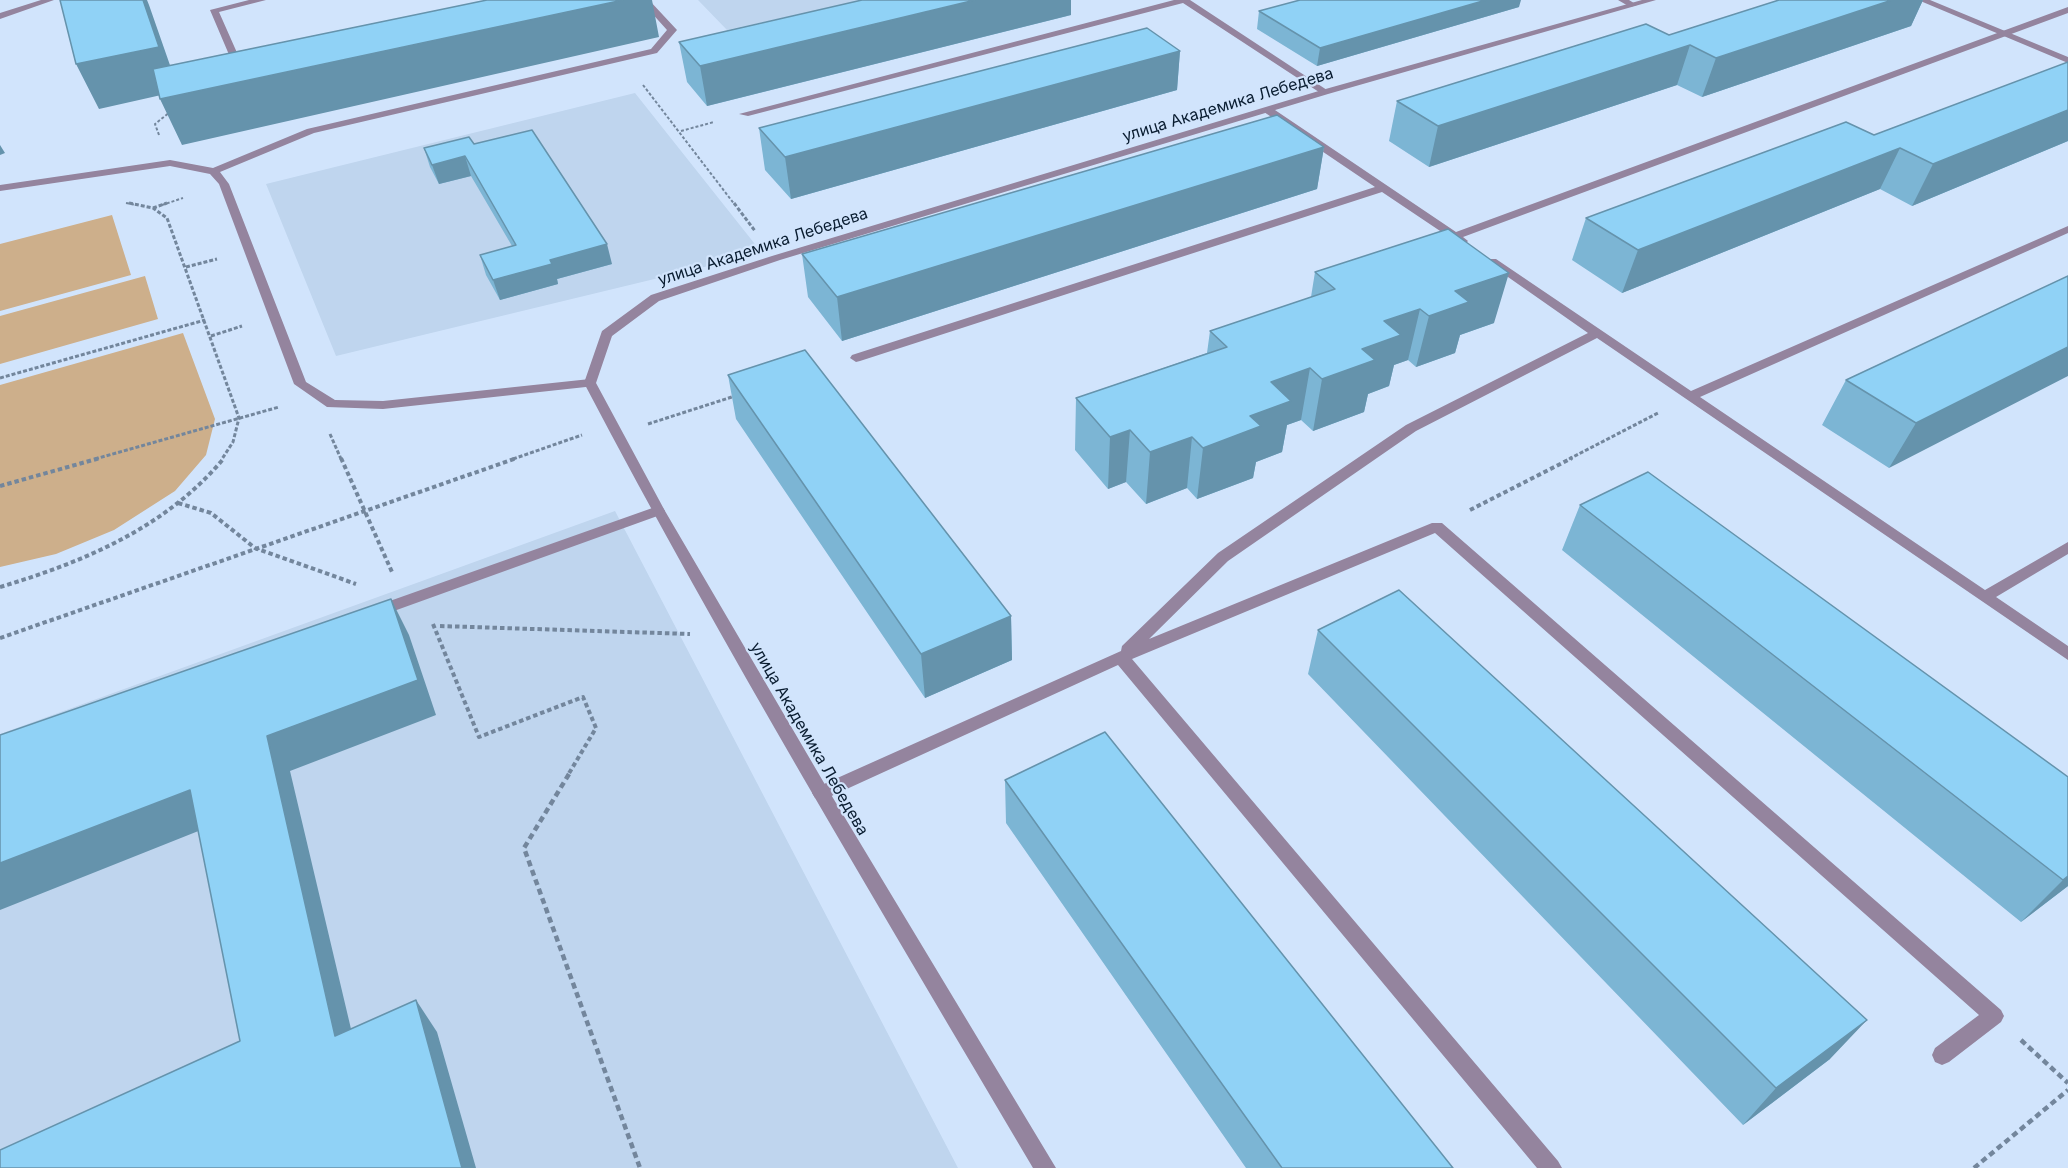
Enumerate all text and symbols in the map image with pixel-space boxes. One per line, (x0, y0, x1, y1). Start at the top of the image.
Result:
street label: улица Академика Лебедева (1120, 64, 1336, 146)
street label: улица Академика Лебедева (656, 204, 870, 290)
street label: улица Академика Лебедева (746, 639, 872, 839)

